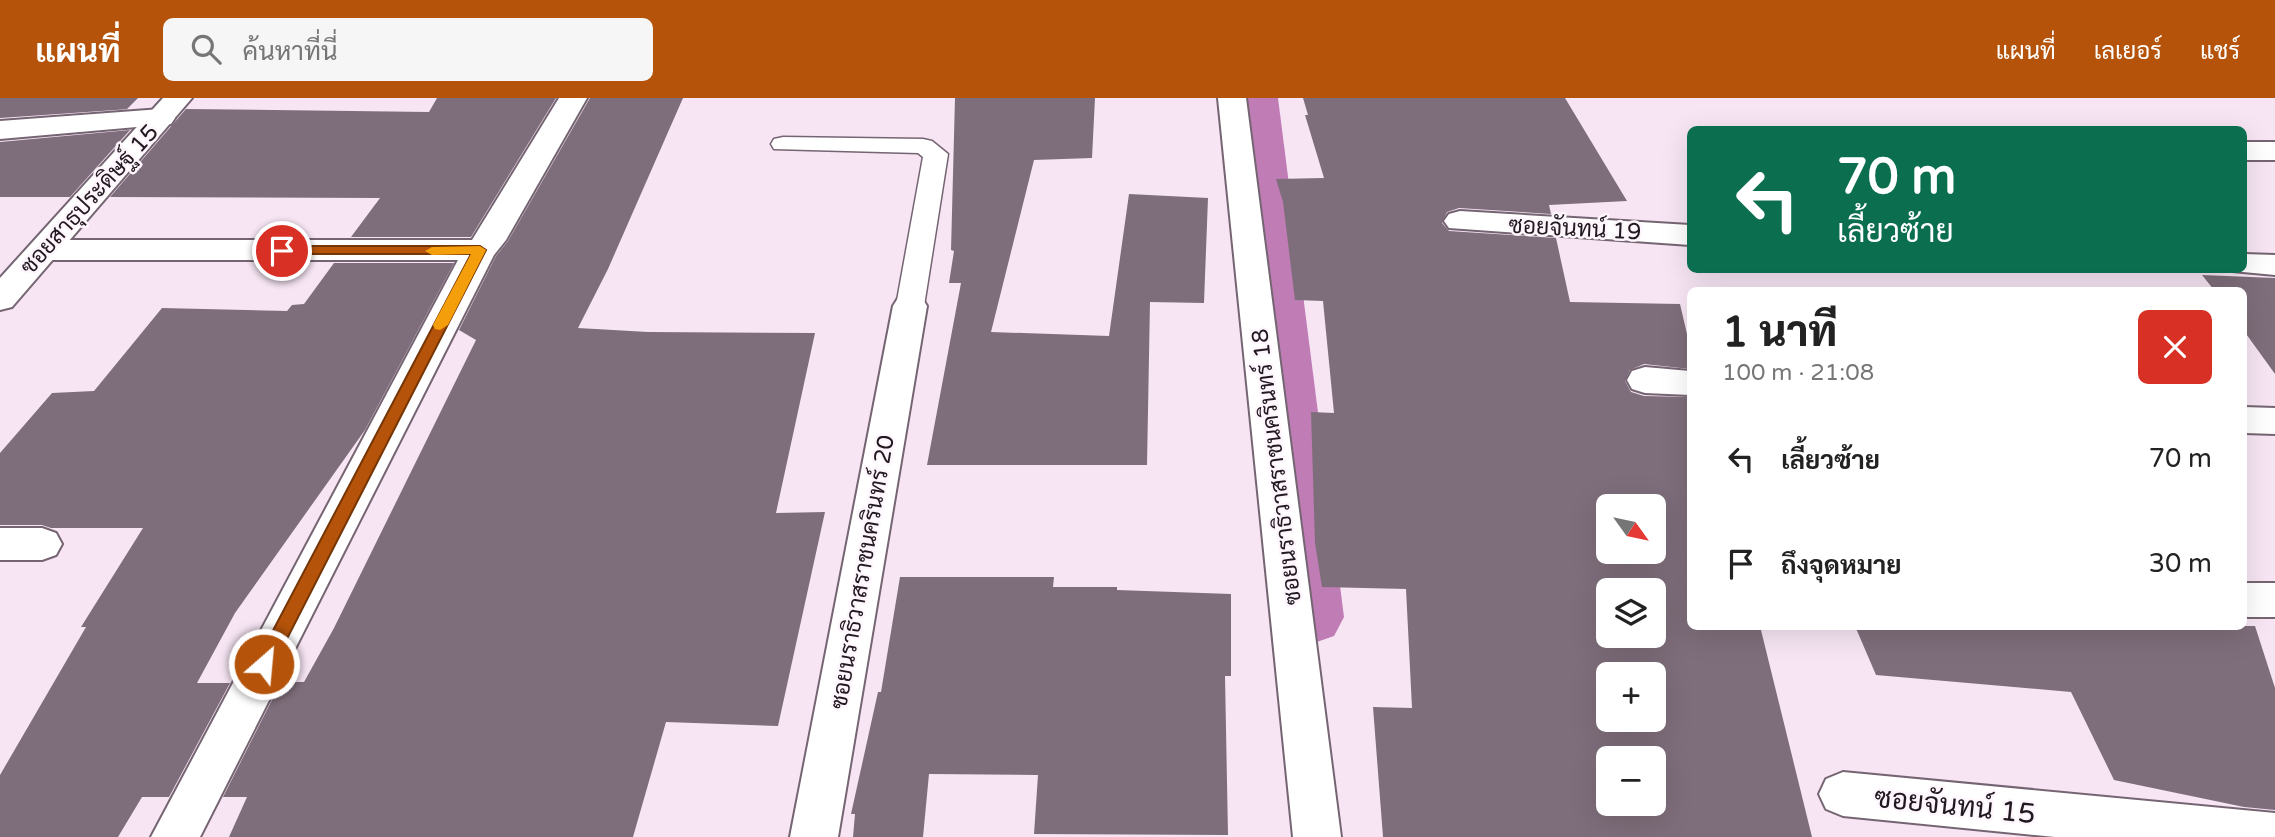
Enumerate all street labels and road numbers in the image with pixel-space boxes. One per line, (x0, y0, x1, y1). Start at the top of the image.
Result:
street label: ซอยสาธุประดิษฐ์ 15 (13, 117, 165, 281)
street label: ซอยจันทน์ 19 (1508, 209, 1642, 246)
street label: ซอยนราธิวาสราชนครินทร์ 18 (1243, 327, 1308, 607)
street label: ซอยนราธิวาสราชนครินทร์ 20 (822, 432, 901, 712)
street label: ซอยจันทน์ 15 (1873, 778, 2037, 831)

